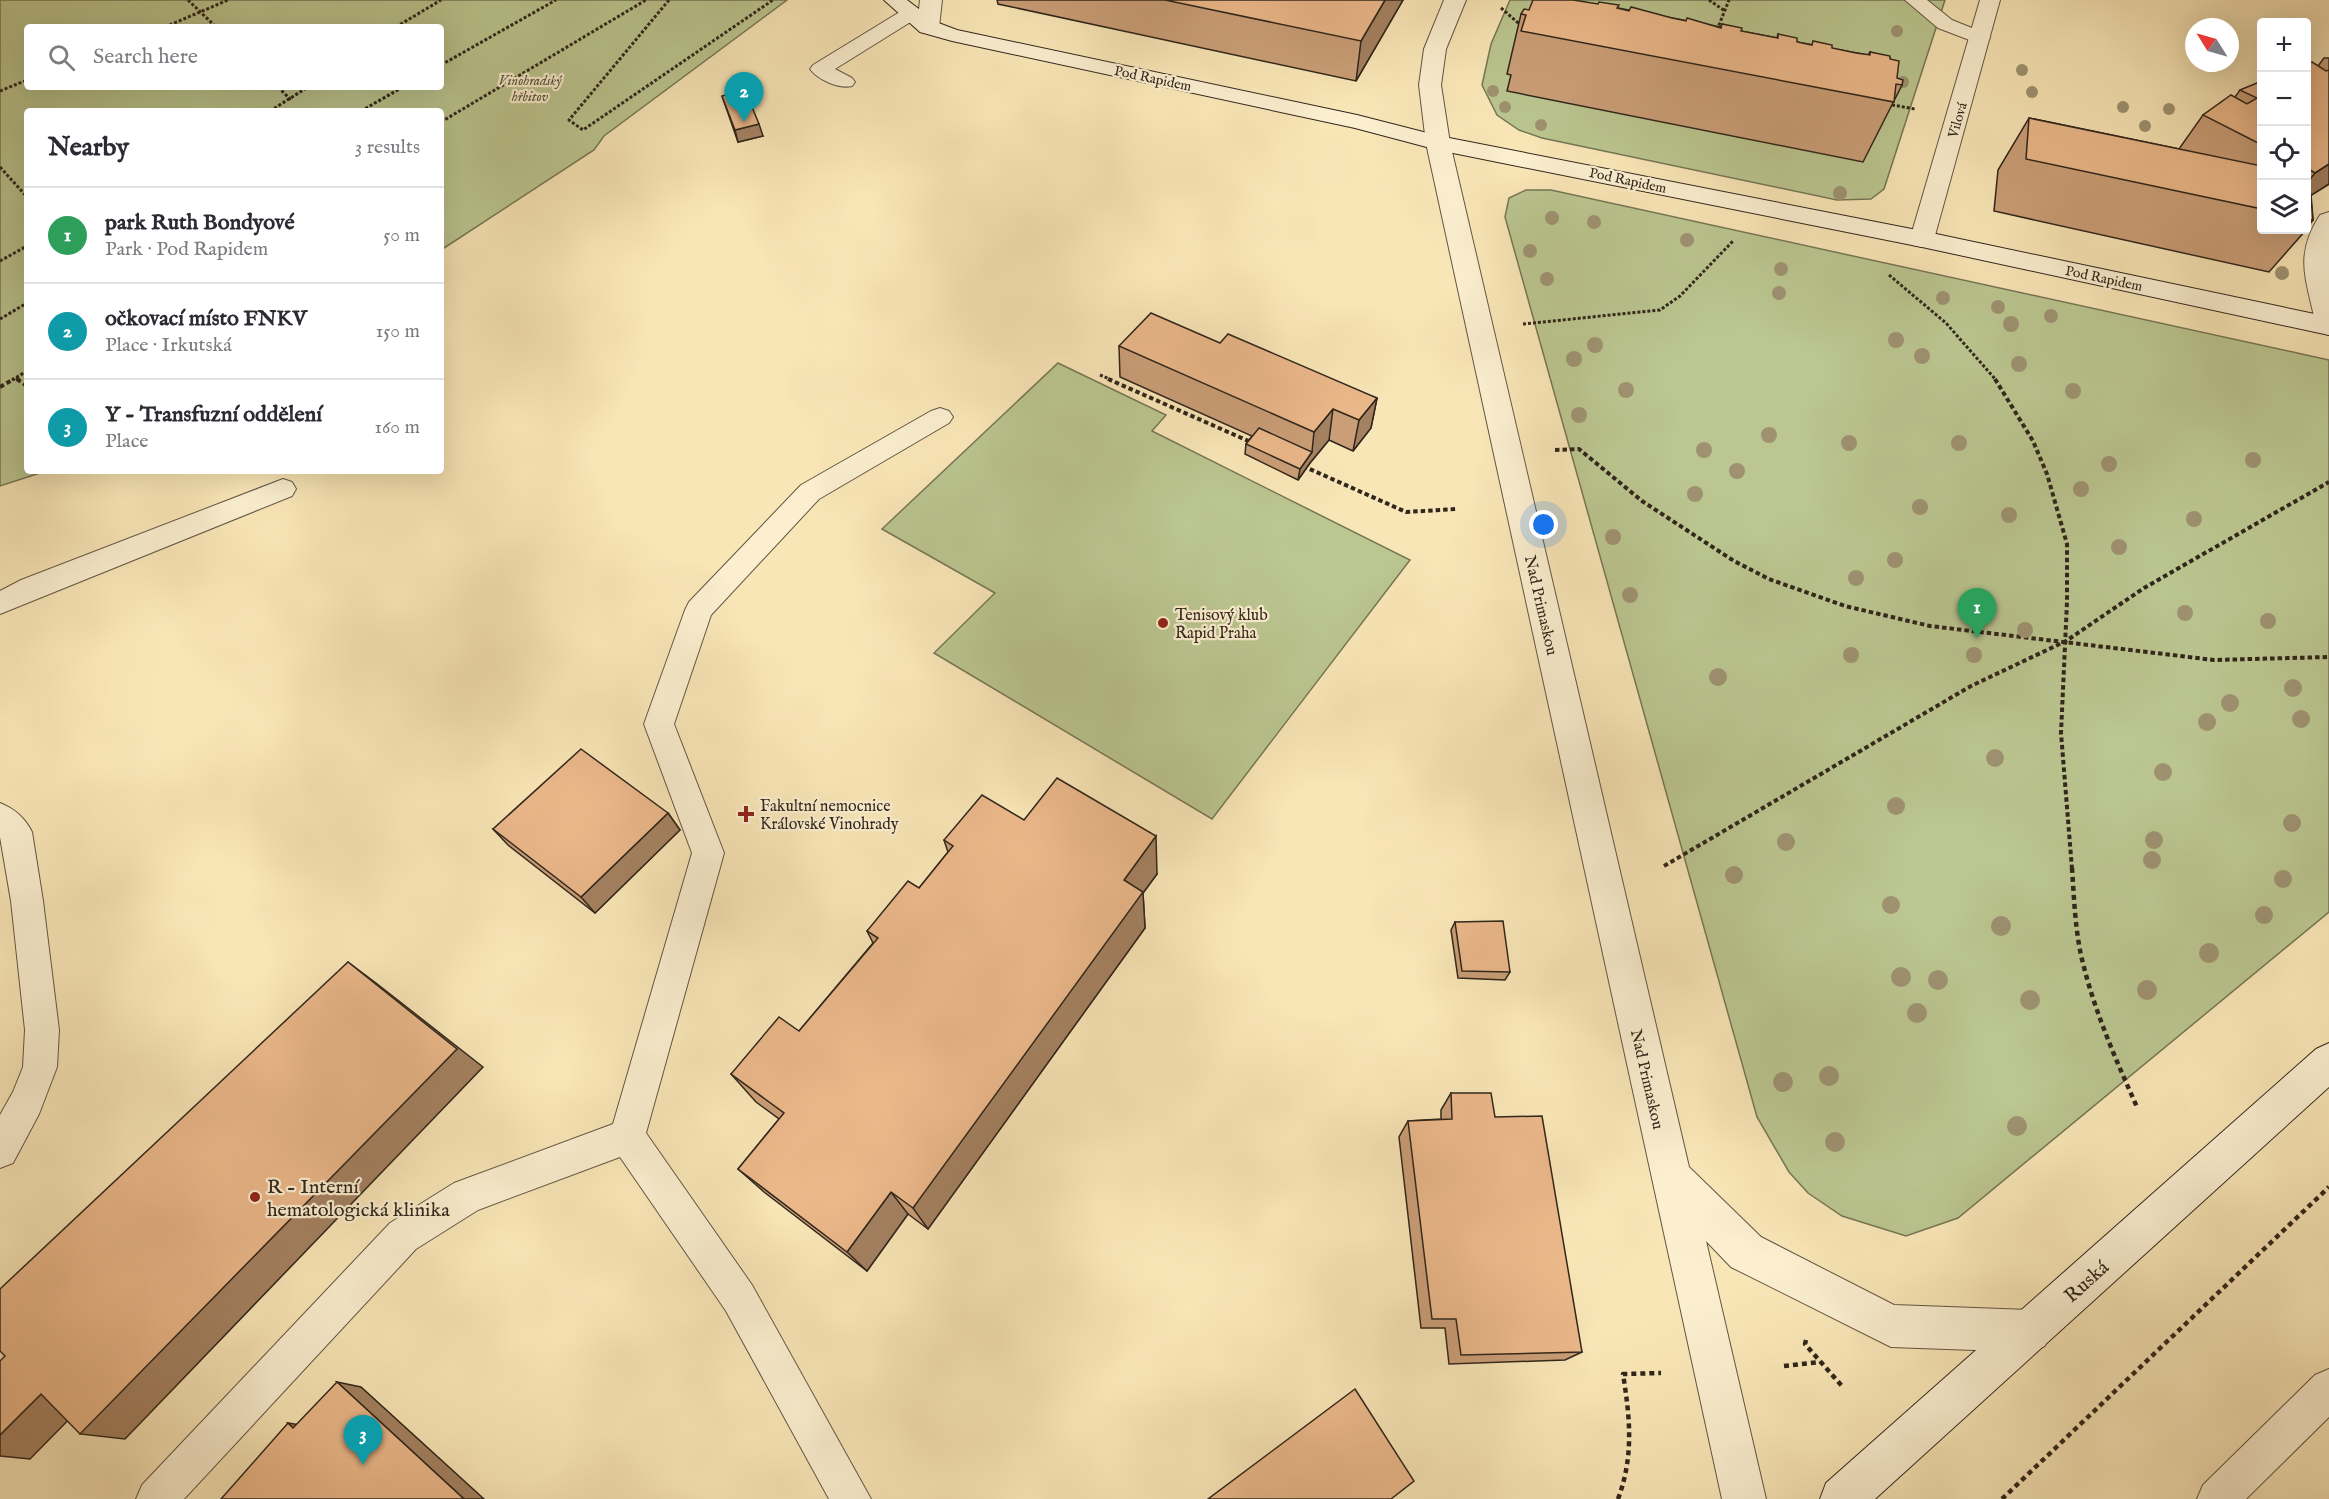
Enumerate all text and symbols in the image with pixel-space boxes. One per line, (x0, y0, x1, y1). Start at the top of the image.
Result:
north arrow (2185, 18, 2239, 72)
map controls (2257, 18, 2311, 234)
button: + (2257, 18, 2311, 72)
search box (24, 24, 444, 90)
icon: search (45, 41, 78, 74)
text: Search here (93, 43, 198, 71)
street label: Pod Rapidem (1113, 62, 1193, 96)
park label: Vinohradský hřbitov (499, 72, 562, 106)
pin: 2 (724, 72, 764, 122)
button: − (2257, 72, 2311, 126)
street label: Vilová (1944, 99, 1972, 141)
button: locate (2257, 126, 2311, 180)
text: Nearby (48, 131, 129, 164)
text: 3 results (355, 135, 420, 160)
street label: Pod Rapidem (1588, 164, 1668, 198)
button: layers (2257, 180, 2311, 234)
text: park Ruth Bondyové (105, 209, 295, 237)
text: 1 (64, 223, 71, 248)
text: 50 m (383, 223, 420, 248)
text: Park · Pod Rapidem (105, 237, 268, 262)
street label: Pod Rapidem (2064, 262, 2144, 296)
text: očkovací místo FNKV (105, 305, 307, 333)
text: 2 (63, 319, 72, 344)
text: 150 m (376, 319, 420, 344)
text: Place · Irkutská (105, 333, 232, 358)
text: Y - Transfuzní oddělení (105, 401, 322, 429)
text: 3 (64, 415, 71, 440)
text: 160 m (374, 415, 420, 440)
text: Place (105, 429, 148, 454)
your location (1529, 510, 1558, 539)
street label: Nad Primaskou (1519, 554, 1561, 657)
pin: 1 (1958, 588, 1996, 638)
place label: Tenisový klub Rapid Praha (1175, 606, 1268, 644)
marker: Tenisový klub Rapid Praha (1156, 616, 1170, 630)
place label: Fakultní nemocnice Královské Vinohrady (760, 797, 899, 835)
marker: Fakultní nemocnice Královské Vinohrady (737, 805, 755, 823)
street label: Nad Primaskou (1625, 1028, 1667, 1131)
place label: R - Interní hematologická klinika (267, 1175, 450, 1223)
marker: R - Interní hematologická klinika (248, 1190, 262, 1204)
street label: Ruská (2059, 1255, 2115, 1309)
pin: 3 (344, 1416, 382, 1465)

